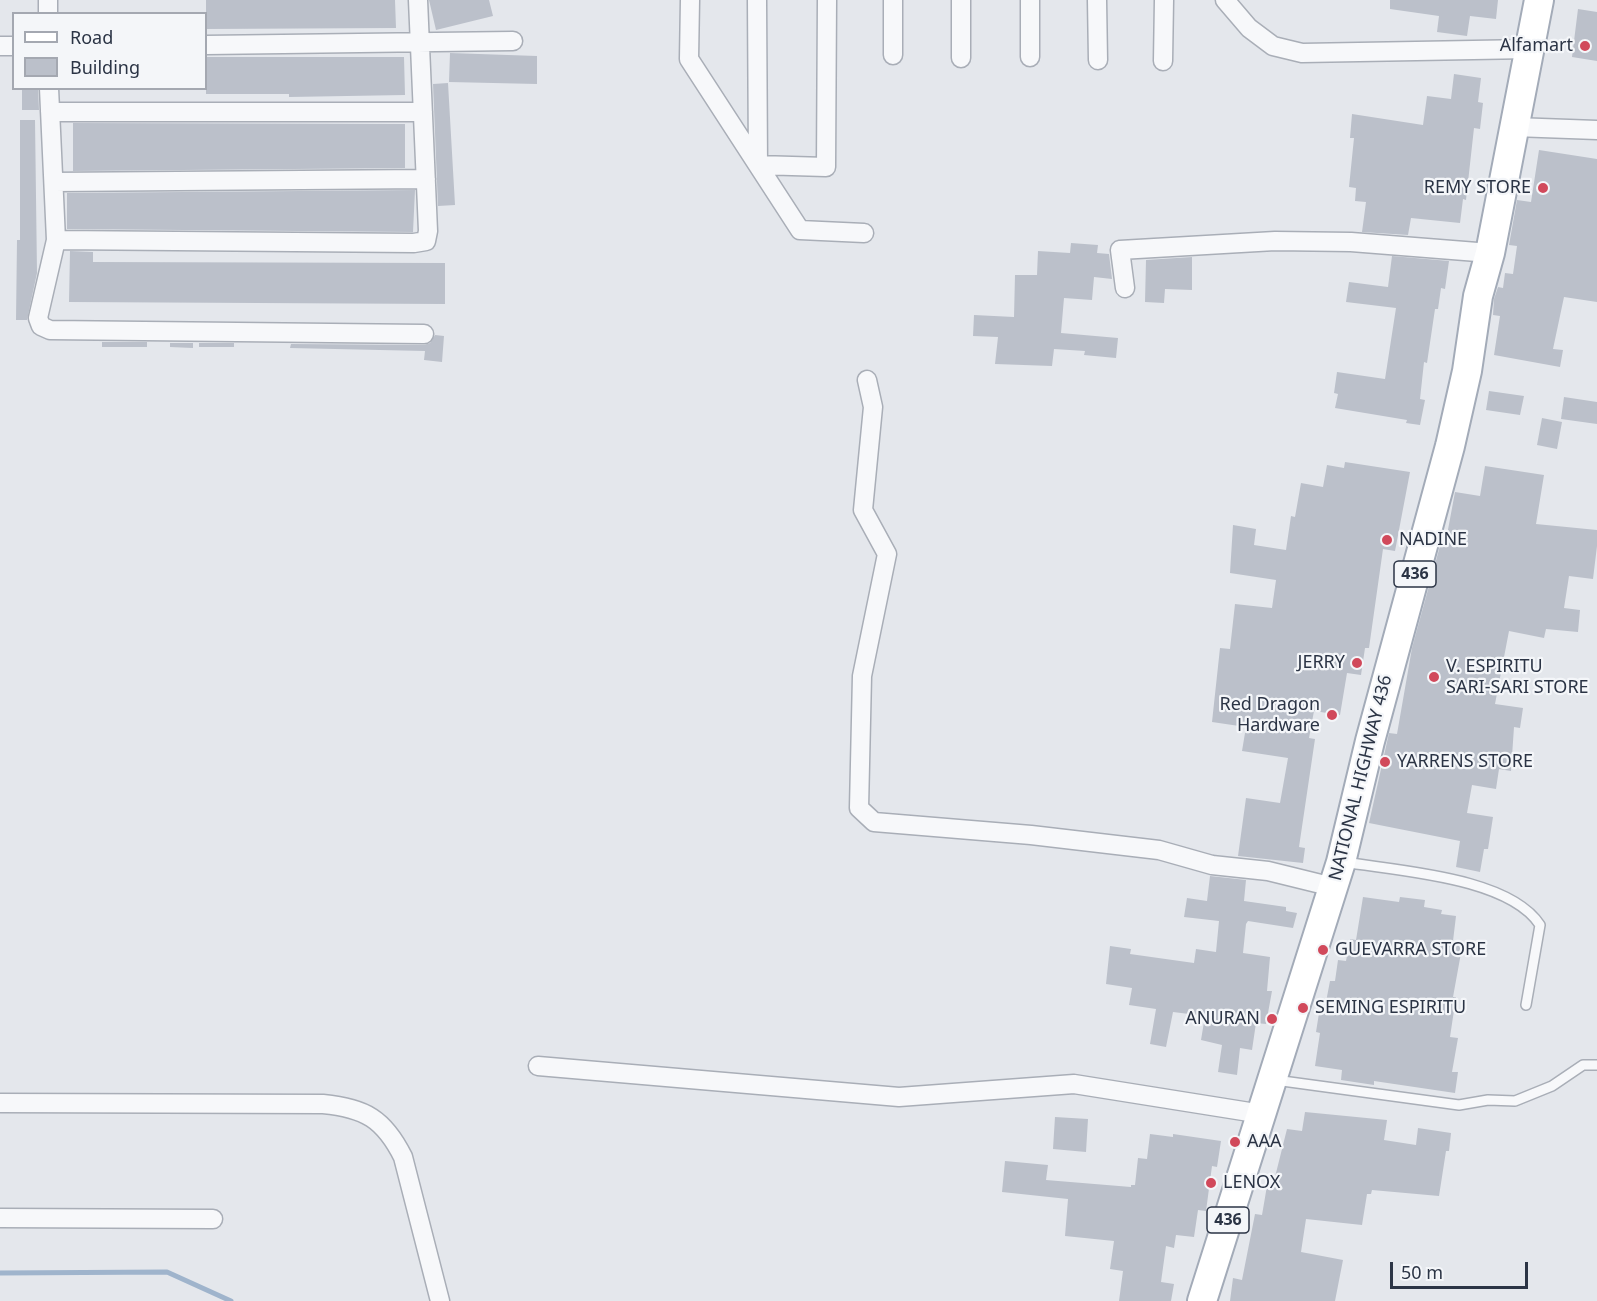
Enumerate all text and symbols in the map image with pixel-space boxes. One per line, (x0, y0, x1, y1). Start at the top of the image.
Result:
legend (12, 12, 207, 90)
text: Road (70, 25, 113, 49)
place label: Alfamart (1500, 35, 1573, 57)
marker: Alfamart (1578, 39, 1592, 53)
text: Building (70, 55, 140, 79)
place label: REMY STORE (1424, 177, 1531, 199)
marker: REMY STORE (1536, 181, 1550, 195)
place label: NADINE (1399, 529, 1467, 551)
marker: NADINE (1380, 533, 1394, 547)
road number: 436 (1394, 561, 1436, 587)
place label: JERRY (1297, 652, 1345, 674)
marker: JERRY (1350, 656, 1364, 670)
place label: V. ESPIRITU SARI-SARI STORE (1446, 656, 1589, 698)
marker: V. ESPIRITU SARI-SARI STORE (1427, 670, 1441, 684)
street label: NATIONAL HIGHWAY 436 (1325, 673, 1397, 883)
place label: Red Dragon Hardware (1220, 694, 1320, 736)
marker: Red Dragon Hardware (1325, 708, 1339, 722)
place label: YARRENS STORE (1397, 751, 1533, 773)
marker: YARRENS STORE (1378, 755, 1392, 769)
place label: GUEVARRA STORE (1335, 939, 1486, 961)
marker: GUEVARRA STORE (1316, 943, 1330, 957)
place label: SEMING ESPIRITU (1315, 997, 1466, 1019)
marker: SEMING ESPIRITU (1296, 1001, 1310, 1015)
place label: ANURAN (1185, 1008, 1260, 1030)
marker: ANURAN (1265, 1012, 1279, 1026)
place label: AAA (1247, 1131, 1282, 1153)
marker: AAA (1228, 1135, 1242, 1149)
place label: LENOX (1223, 1172, 1280, 1194)
marker: LENOX (1204, 1176, 1218, 1190)
road number: 436 (1207, 1207, 1249, 1233)
scale bar (1393, 1250, 1531, 1288)
text: 50 m (1401, 1260, 1443, 1284)

